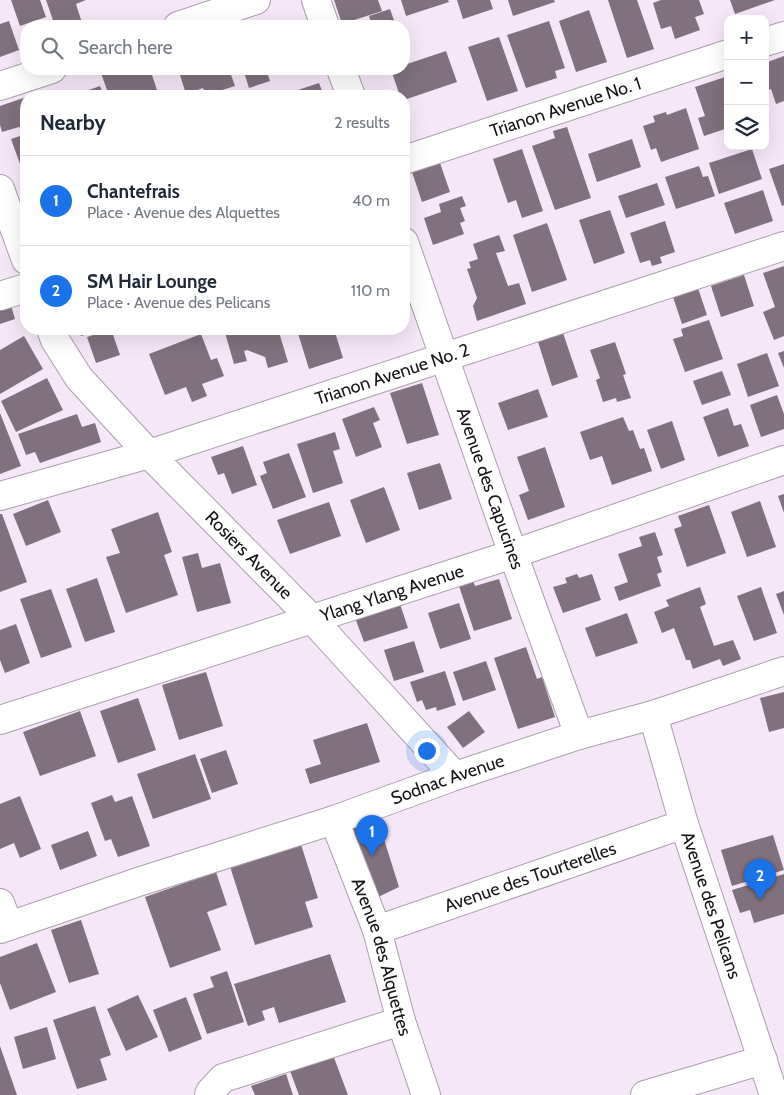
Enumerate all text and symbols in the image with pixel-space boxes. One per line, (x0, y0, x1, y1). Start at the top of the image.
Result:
map controls (724, 15, 769, 150)
button: + (724, 15, 769, 60)
search box (20, 20, 410, 75)
icon: search (38, 34, 66, 62)
text: Search here (78, 36, 172, 59)
button: − (724, 60, 769, 105)
street label: Trianon Avenue No. 1 (487, 72, 644, 142)
button: layers (724, 105, 769, 150)
text: Nearby (40, 110, 106, 135)
text: 2 results (334, 113, 390, 132)
text: Chantefrais (87, 180, 180, 203)
text: 1 (53, 191, 59, 210)
text: 40 m (352, 191, 390, 210)
text: Place · Avenue des Alquettes (87, 203, 280, 222)
text: SM Hair Lounge (87, 270, 217, 293)
text: 2 (52, 281, 60, 300)
text: 110 m (351, 281, 390, 300)
text: Place · Avenue des Pelicans (87, 293, 270, 312)
street label: Trianon Avenue No. 2 (313, 339, 472, 410)
street label: Avenue des Capucines (452, 405, 529, 572)
street label: Rosiers Avenue (200, 506, 297, 604)
street label: Ylang Ylang Avenue (317, 560, 467, 627)
your location (414, 738, 440, 764)
street label: Sodnac Avenue (388, 750, 507, 809)
pin: 1 (356, 815, 388, 856)
street label: Avenue des Pelicans (676, 829, 746, 982)
street label: Avenue des Tourterelles (441, 837, 619, 917)
pin: 2 (744, 859, 776, 900)
street label: Avenue des Alquettes (347, 874, 416, 1039)

